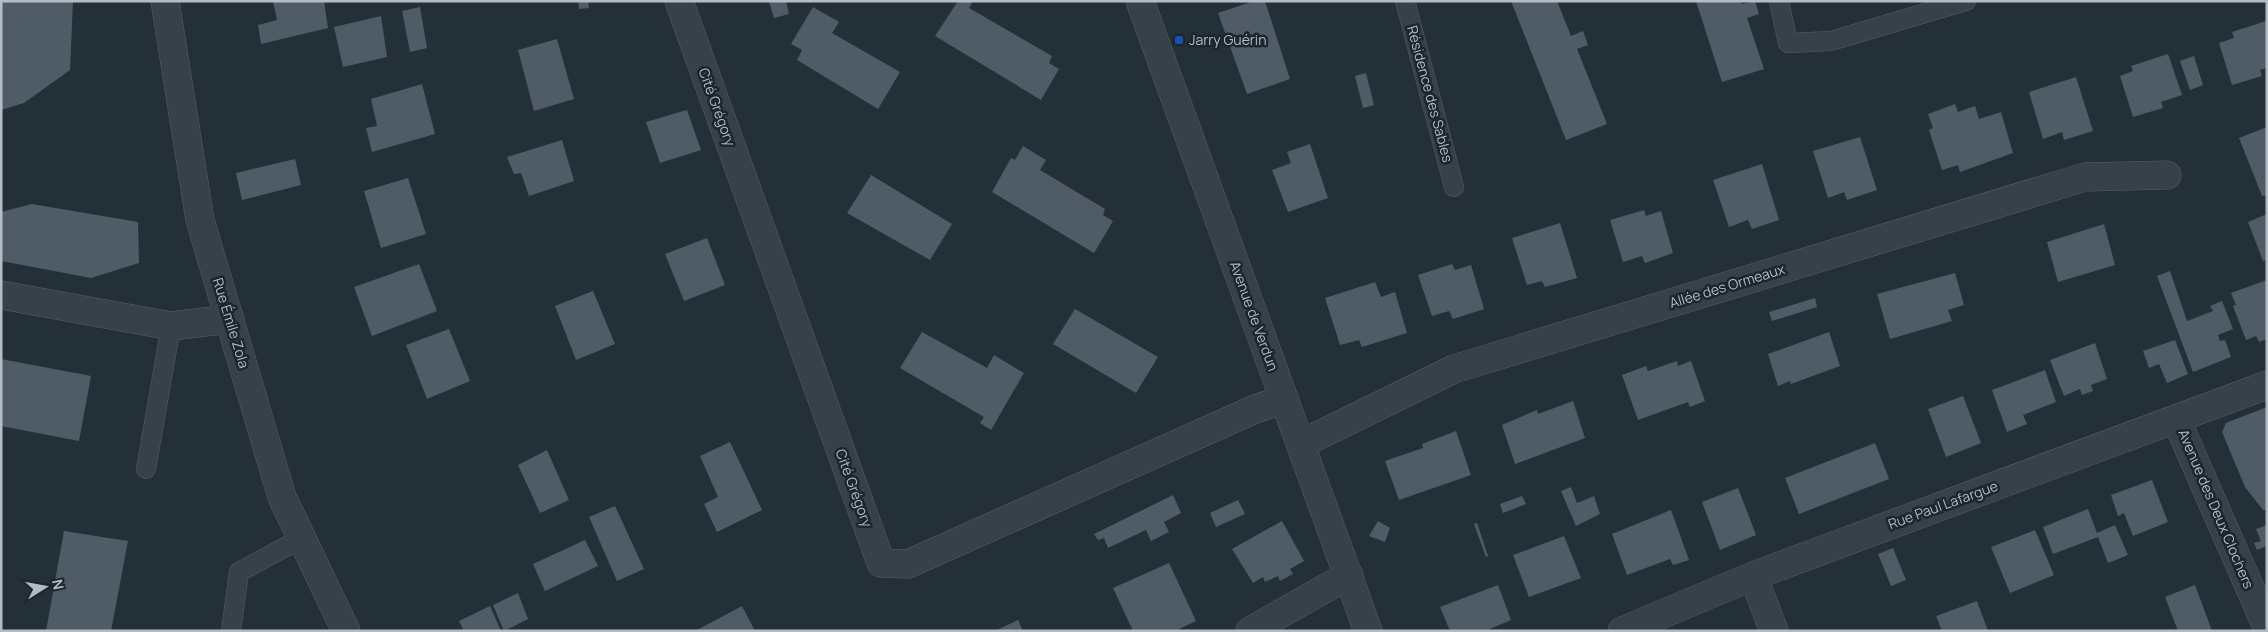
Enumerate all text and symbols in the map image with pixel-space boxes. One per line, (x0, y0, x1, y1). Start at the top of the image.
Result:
street label: Résidence des Sables (1403, 23, 1458, 164)
place label: Jarry Guérin (1189, 30, 1266, 49)
marker: Jarry Guérin (1173, 34, 1185, 46)
street label: Cité Grégory (695, 65, 741, 149)
street label: Avenue de Verdun (1226, 258, 1283, 373)
street label: Allée des Ormeaux (1667, 259, 1787, 312)
street label: Rue Émile Zola (209, 275, 254, 370)
street label: Avenue des Deux Clochers (2174, 426, 2259, 591)
street label: Cité Grégory (832, 446, 878, 530)
street label: Rue Paul Lafargue (1885, 476, 2000, 533)
north arrow (20, 562, 70, 612)
text: N (48, 578, 69, 591)

